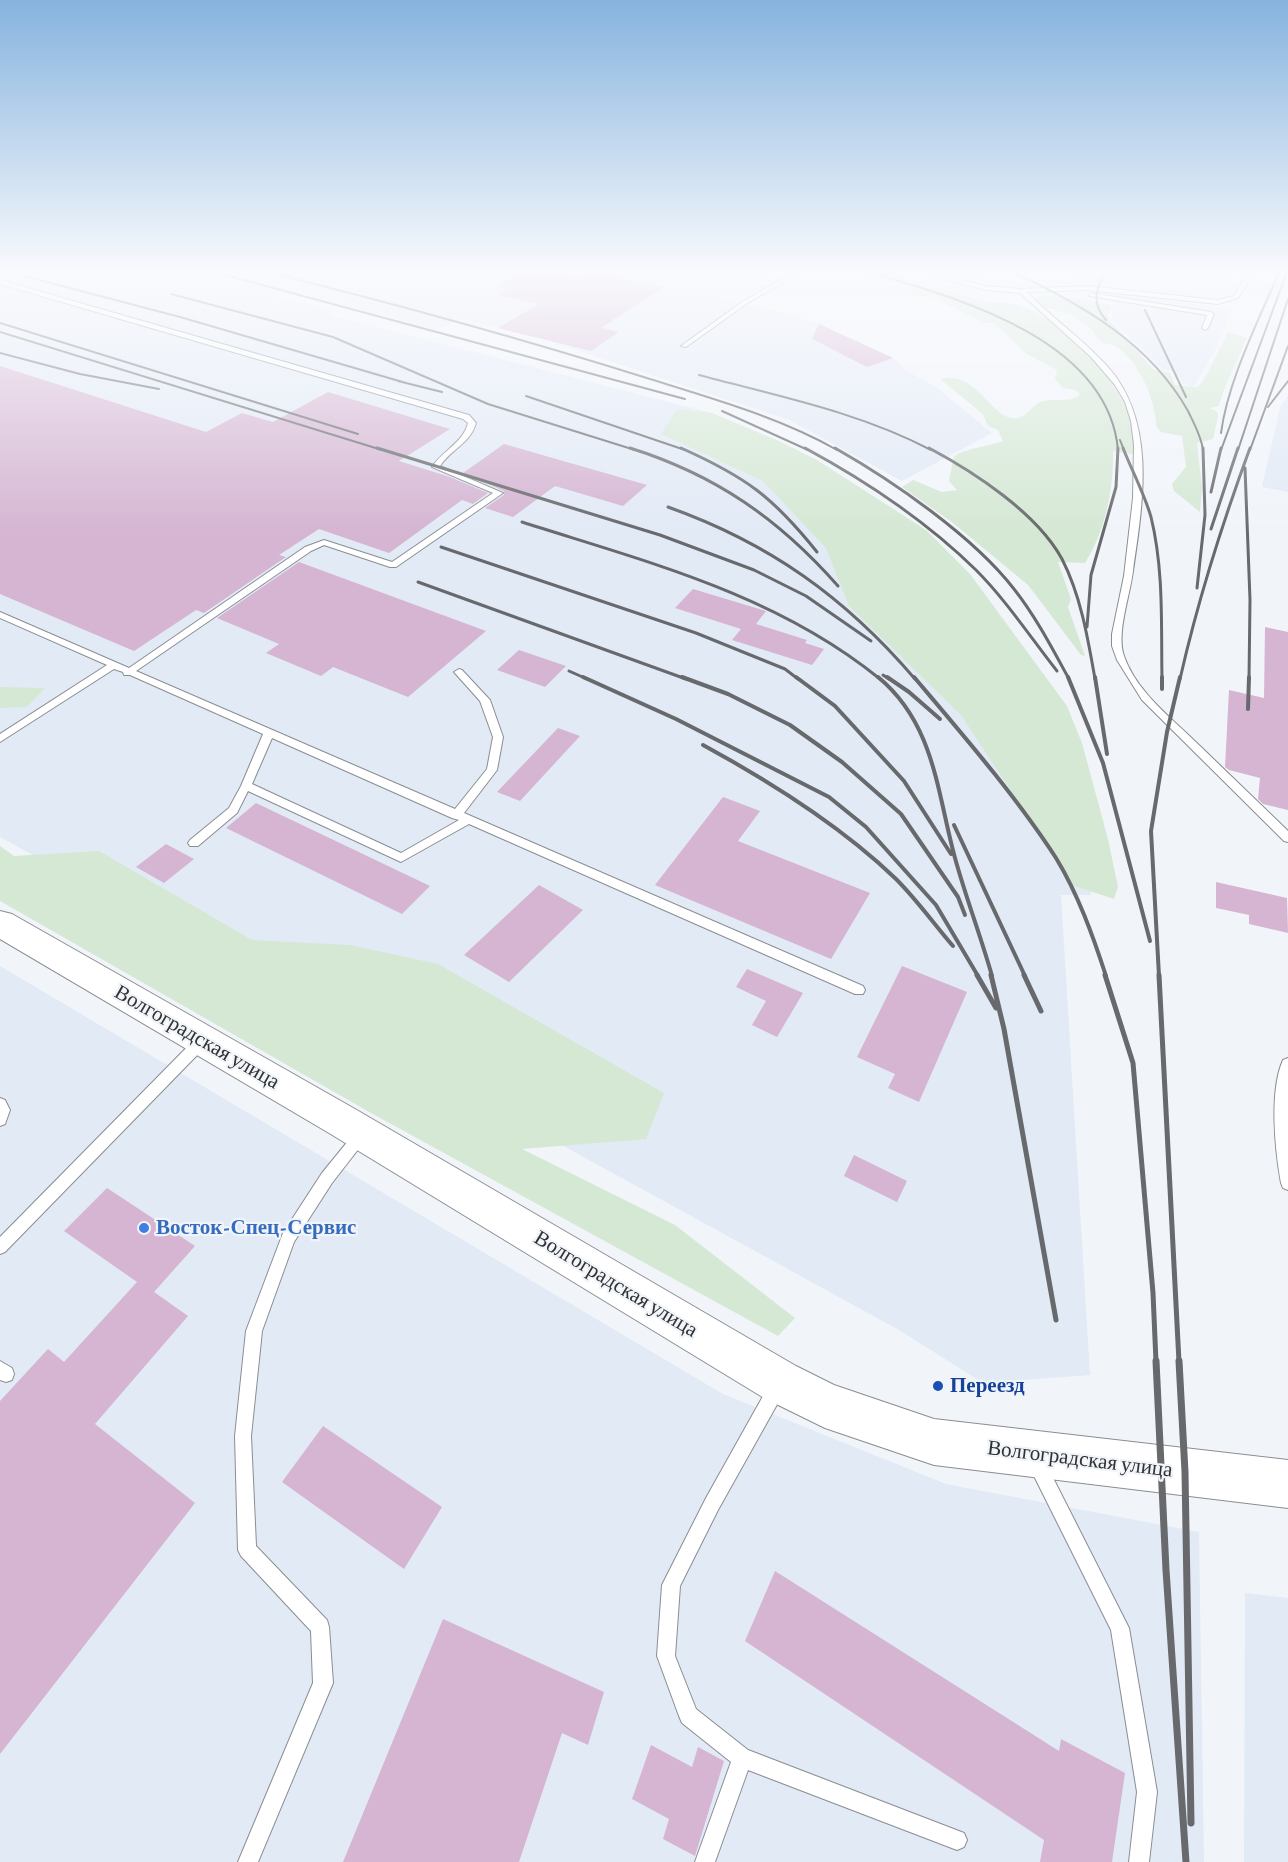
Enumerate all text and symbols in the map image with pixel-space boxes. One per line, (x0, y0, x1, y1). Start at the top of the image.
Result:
street label: Волгоградская улица (110, 979, 284, 1095)
place label: Восток-Спец-Сервис (156, 1215, 356, 1241)
marker: Восток-Спец-Сервис (137, 1221, 151, 1235)
street label: Волгоградская улица (530, 1225, 702, 1343)
place label: Переезд (950, 1373, 1025, 1399)
marker: Переезд (931, 1379, 945, 1393)
street label: Волгоградская улица (986, 1435, 1174, 1483)

